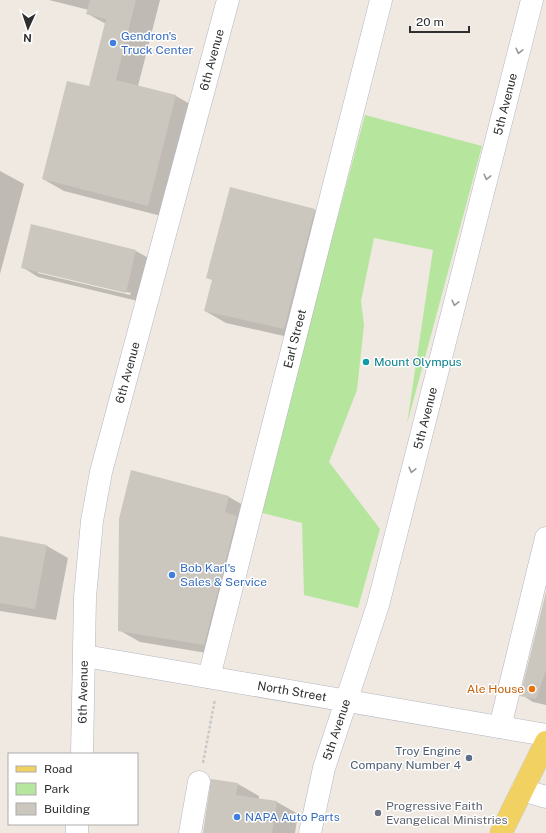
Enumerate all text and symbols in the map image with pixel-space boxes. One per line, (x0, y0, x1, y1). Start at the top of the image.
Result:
north arrow (8, 8, 48, 48)
scale bar (410, 8, 469, 34)
text: 20 m (416, 15, 444, 29)
street label: 6th Avenue (197, 27, 227, 92)
place label: Gendron's Truck Center (121, 29, 193, 57)
text: N (23, 32, 32, 44)
marker: Gendron's Truck Center (108, 38, 118, 48)
one-way arrow (515, 48, 524, 55)
street label: 5th Avenue (491, 72, 520, 137)
one-way arrow (483, 174, 491, 181)
one-way arrow (451, 300, 459, 307)
street label: Earl Street (281, 307, 309, 370)
street label: 6th Avenue (113, 340, 143, 405)
place label: Mount Olympus (374, 355, 462, 369)
marker: Mount Olympus (361, 357, 371, 367)
street label: 5th Avenue (411, 385, 440, 451)
one-way arrow (408, 466, 417, 473)
place label: Bob Karl's Sales & Service (180, 561, 267, 589)
marker: Bob Karl's Sales & Service (167, 570, 177, 580)
street label: 6th Avenue (76, 660, 91, 724)
street label: North Street (256, 679, 328, 704)
place label: Ale House (467, 682, 524, 696)
marker: Ale House (527, 684, 537, 694)
street label: 5th Avenue (320, 697, 353, 762)
place label: Troy Engine Company Number 4 (350, 744, 461, 772)
legend (8, 753, 138, 825)
marker: Troy Engine Company Number 4 (464, 753, 474, 763)
text: Road (44, 762, 72, 776)
text: Park (44, 782, 70, 796)
place label: Progressive Faith Evangelical Ministries (386, 799, 508, 827)
text: Building (44, 802, 90, 816)
marker: Progressive Faith Evangelical Ministries (373, 808, 383, 818)
place label: NAPA Auto Parts (245, 810, 340, 824)
marker: NAPA Auto Parts (232, 812, 242, 822)

